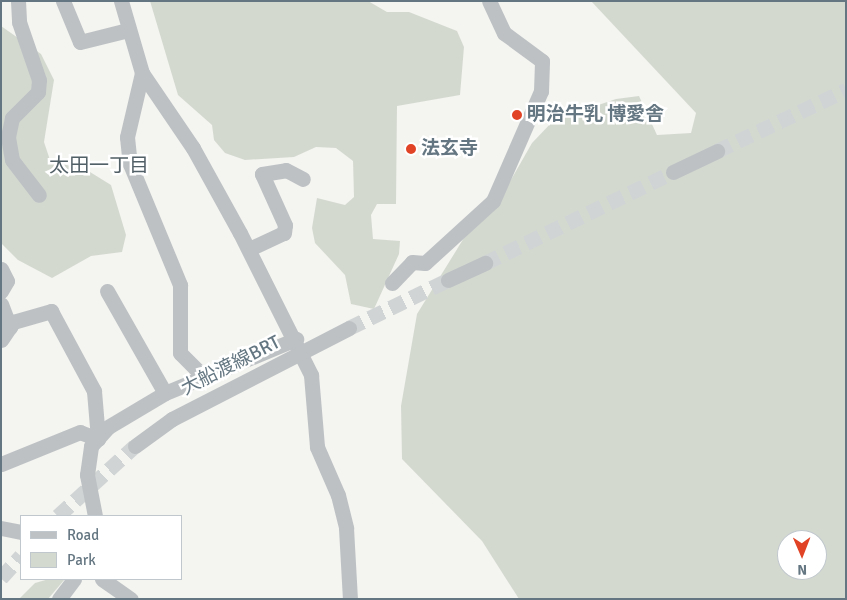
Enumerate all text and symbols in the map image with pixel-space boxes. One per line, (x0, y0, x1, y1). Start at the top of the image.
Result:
place label: 明治牛乳 博愛舎 (527, 104, 664, 126)
marker: 明治牛乳 博愛舎 (511, 109, 523, 121)
place label: 法玄寺 (421, 138, 478, 160)
marker: 法玄寺 (405, 143, 417, 155)
district label: 太田一丁目 (49, 153, 149, 177)
street label: 大船渡線BRT (178, 331, 284, 401)
legend (20, 515, 182, 580)
text: Road (67, 526, 99, 544)
north arrow (777, 530, 827, 580)
text: Park (67, 551, 96, 569)
text: N (797, 561, 807, 578)

